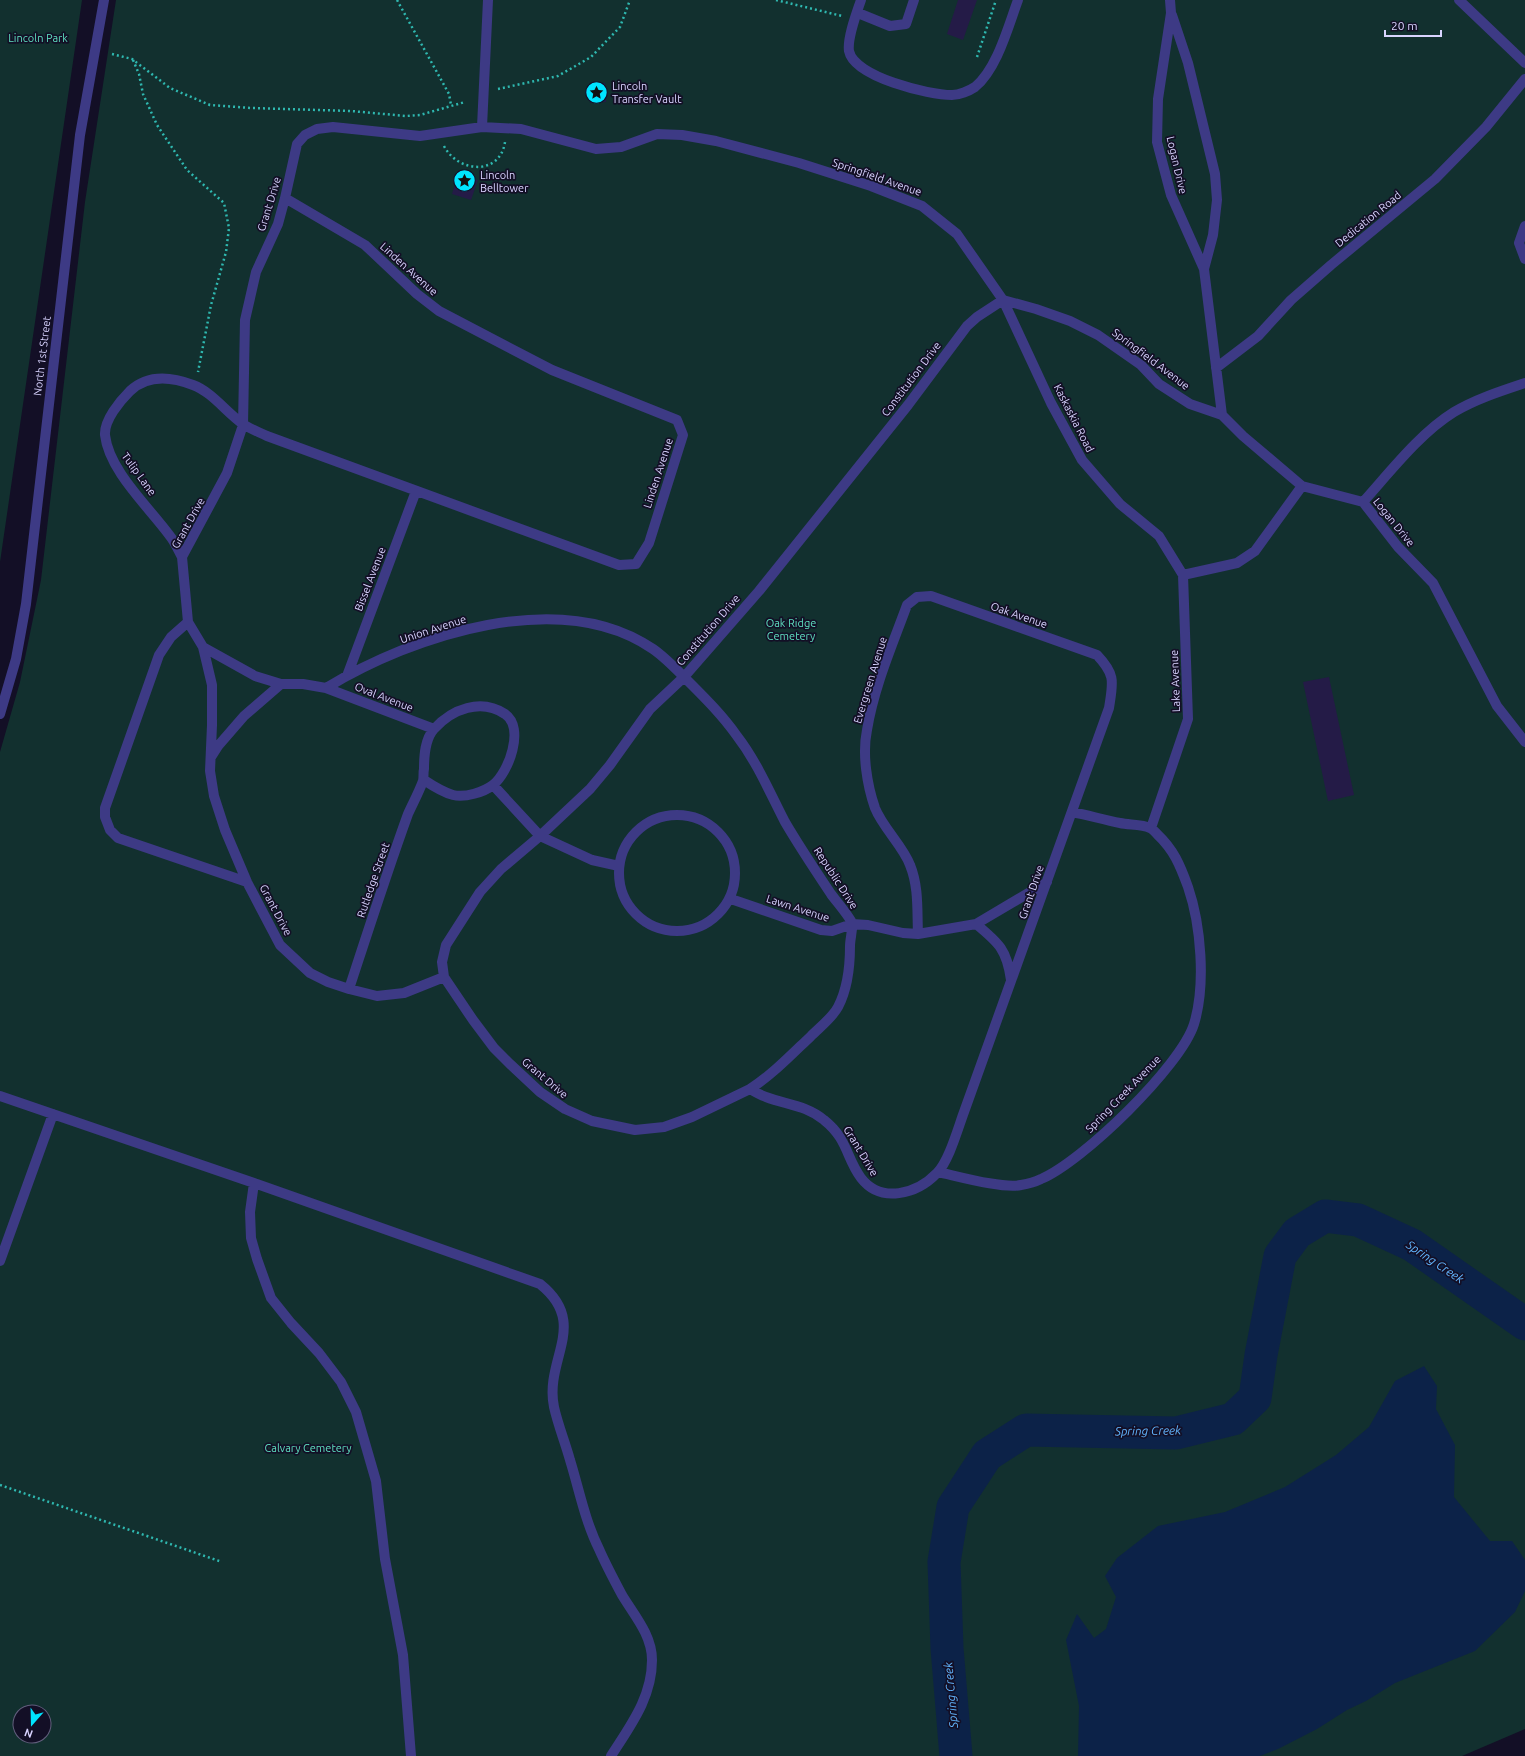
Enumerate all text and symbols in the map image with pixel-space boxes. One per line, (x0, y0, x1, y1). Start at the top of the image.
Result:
scale bar (1385, 12, 1441, 38)
text: 20 m (1391, 19, 1418, 32)
park label: Lincoln Park (8, 32, 68, 44)
place icon: Lincoln Transfer Vault (583, 79, 609, 105)
place label: Lincoln Transfer Vault (612, 80, 682, 105)
street label: Logan Drive (1165, 135, 1189, 195)
street label: Springfield Avenue (831, 156, 923, 198)
place icon: Lincoln Belltower (451, 168, 477, 194)
place label: Lincoln Belltower (480, 169, 529, 194)
street label: Grant Drive (255, 175, 283, 233)
street label: Dedication Road (1333, 189, 1403, 249)
street label: Linden Avenue (378, 240, 440, 298)
street label: North 1st Street (31, 315, 53, 396)
street label: Springfield Avenue (1110, 326, 1192, 392)
street label: Constitution Drive (879, 339, 943, 419)
street label: Kaskaskia Road (1052, 382, 1096, 454)
street label: Linden Avenue (641, 436, 675, 510)
street label: Tulip Lane (119, 450, 159, 498)
street label: Grant Drive (169, 495, 207, 551)
street label: Logan Drive (1371, 495, 1417, 549)
street label: Bissel Avenue (352, 545, 388, 613)
street label: Constitution Drive (674, 592, 742, 668)
street label: Oak Avenue (989, 600, 1049, 630)
street label: Union Avenue (398, 613, 468, 645)
park label: Oak Ridge Cemetery (766, 617, 816, 642)
street label: Evergreen Avenue (851, 635, 889, 725)
street label: Lake Avenue (1168, 650, 1182, 712)
street label: Oval Avenue (353, 680, 415, 714)
street label: Rutledge Street (355, 840, 392, 919)
street label: Republic Drive (812, 845, 860, 911)
street label: Grant Drive (1016, 863, 1046, 921)
street label: Grant Drive (258, 882, 294, 938)
street label: Lawn Avenue (765, 892, 831, 924)
street label: Spring Creek Avenue (1083, 1053, 1163, 1135)
street label: Grant Drive (520, 1055, 570, 1101)
street label: Grant Drive (841, 1124, 881, 1178)
water label: Spring Creek (1403, 1237, 1467, 1286)
water label: Spring Creek (1114, 1423, 1182, 1438)
park label: Calvary Cemetery (265, 1442, 352, 1454)
water label: Spring Creek (941, 1661, 960, 1730)
north arrow (12, 1704, 52, 1744)
text: N (23, 1726, 34, 1740)

